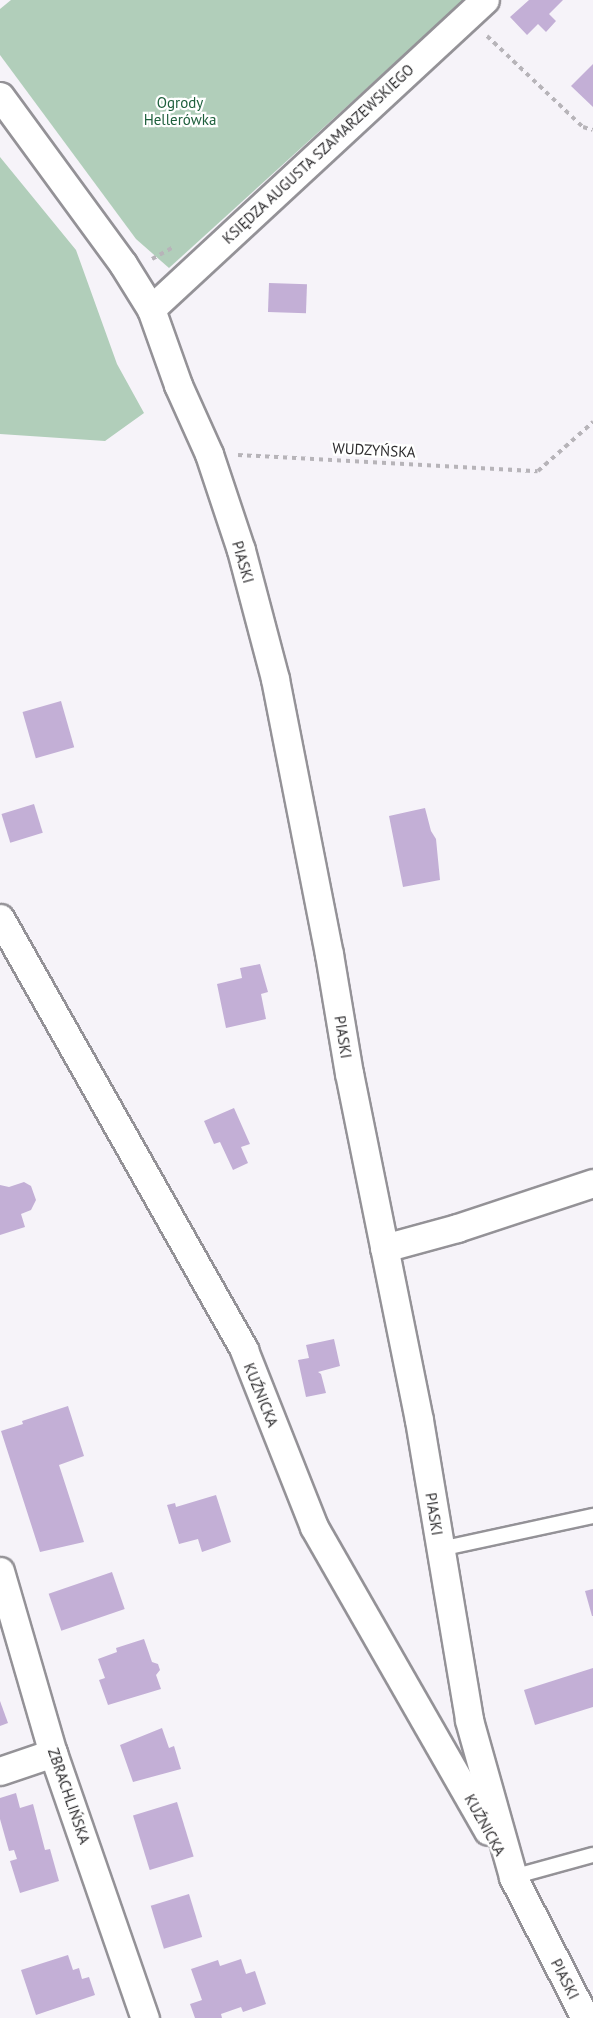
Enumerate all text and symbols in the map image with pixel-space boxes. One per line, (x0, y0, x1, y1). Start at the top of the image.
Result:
street label: KSIĘDZA AUGUSTA SZAMARZEWSKIEGO (218, 60, 418, 248)
park label: Ogrody Hellerówka (144, 93, 216, 128)
street label: WUDZYŃSKA (332, 439, 416, 461)
street label: PIASKI (228, 539, 258, 585)
street label: PIASKI (331, 1014, 355, 1060)
street label: KUŹNICKA (240, 1360, 282, 1430)
street label: PIASKI (422, 1491, 446, 1537)
street label: ZBRACHLIŃSKA (44, 1746, 94, 1846)
street label: KUŹNICKA (461, 1791, 509, 1859)
street label: PIASKI (547, 1956, 583, 2002)

